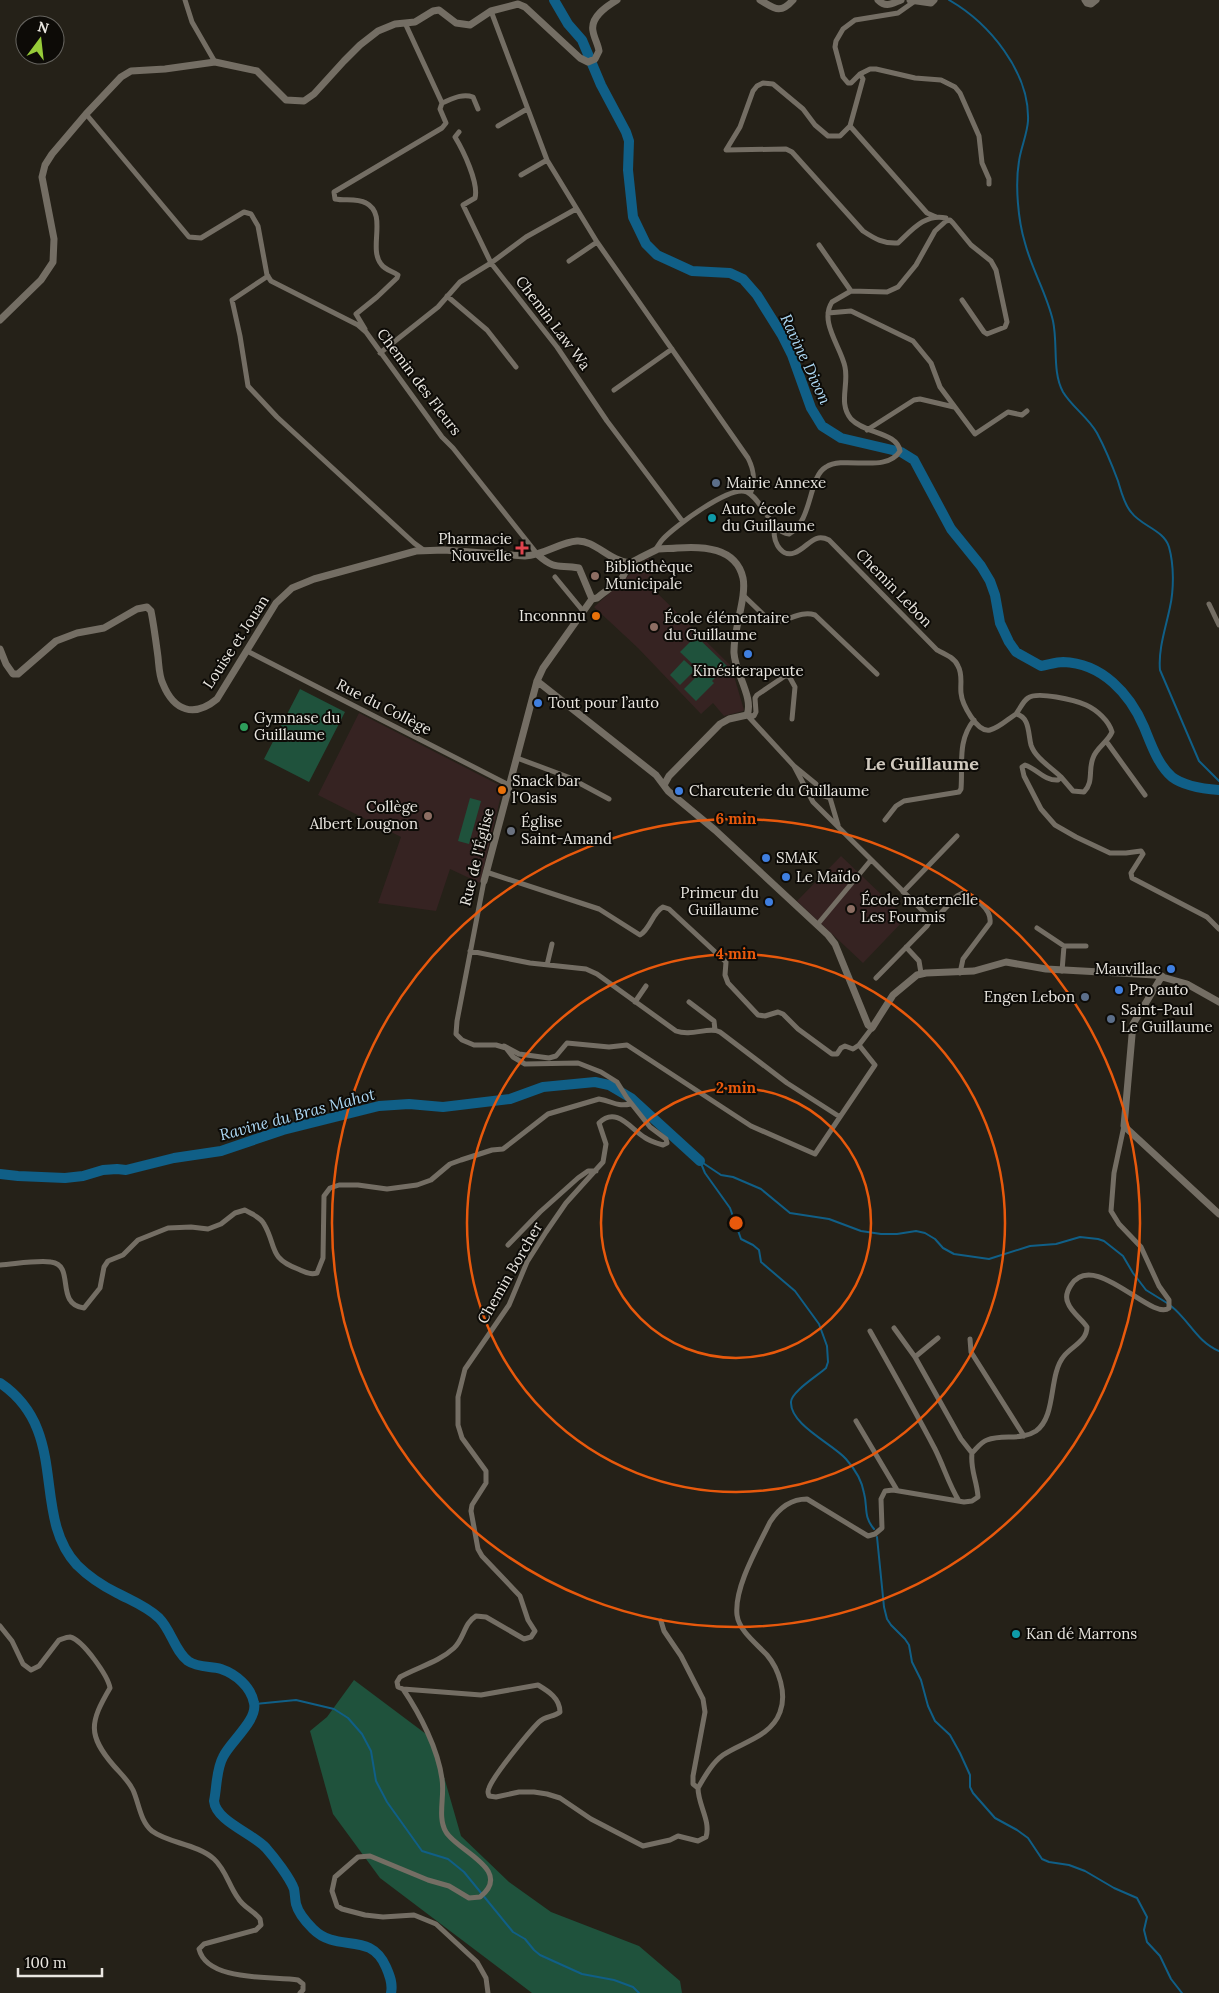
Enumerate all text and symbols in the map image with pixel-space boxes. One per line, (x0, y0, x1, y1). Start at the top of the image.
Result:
north arrow (15, 15, 65, 65)
text: N (36, 17, 51, 38)
street label: Chemin Law Wa (512, 272, 595, 374)
water label: Ravine Divon (776, 311, 836, 408)
street label: Chemin des Fleurs (373, 324, 466, 439)
place label: Mairie Annexe (726, 473, 826, 492)
marker: Mairie Annexe (710, 477, 722, 489)
place label: Auto école du Guillaume (721, 499, 815, 535)
marker: Auto école du Guillaume (706, 512, 718, 524)
place label: Pharmacie Nouvelle (438, 529, 512, 565)
marker: Pharmacie Nouvelle (516, 542, 528, 554)
street label: Chemin Lebon (852, 544, 937, 631)
place label: Bibliothèque Municipale (605, 557, 693, 593)
marker: Bibliothèque Municipale (589, 570, 601, 582)
street label: Louise et Jouan (198, 591, 273, 692)
place label: Inconnnu (519, 606, 586, 625)
place label: École élémentaire du Guillaume (664, 608, 789, 644)
marker: Inconnnu (590, 610, 602, 622)
marker: École élémentaire du Guillaume (648, 621, 660, 633)
marker: Kinésiterapeute (742, 648, 754, 660)
place label: Kinésiterapeute (692, 661, 804, 680)
street label: Rue du Collège (333, 674, 435, 739)
place label: Tout pour l’auto (548, 693, 659, 712)
marker: Tout pour l’auto (532, 697, 544, 709)
place label: Gymnase du Guillaume (254, 708, 341, 744)
marker: Gymnase du Guillaume (238, 721, 250, 733)
district label: Le Guillaume (865, 752, 979, 775)
place label: Snack bar l'Oasis (512, 771, 581, 807)
place label: Charcuterie du Guillaume (689, 781, 869, 800)
marker: Snack bar l'Oasis (496, 784, 508, 796)
marker: Charcuterie du Guillaume (673, 785, 685, 797)
place label: Collège Albert Lougnon (309, 797, 418, 833)
street label: Rue de l'Église (455, 806, 498, 908)
text: 6 min (716, 809, 757, 828)
marker: Collège Albert Lougnon (422, 810, 434, 822)
place label: Église Saint-Amand (521, 812, 612, 848)
marker: Église Saint-Amand (505, 825, 517, 837)
place label: SMAK (776, 848, 819, 867)
marker: SMAK (760, 852, 772, 864)
place label: Le Maïdo (796, 867, 860, 886)
marker: Le Maïdo (780, 871, 792, 883)
place label: Primeur du Guillaume (680, 883, 759, 919)
place label: École maternelle Les Fourmis (861, 890, 978, 926)
marker: Primeur du Guillaume (763, 896, 775, 908)
marker: École maternelle Les Fourmis (845, 903, 857, 915)
text: 4 min (716, 944, 757, 963)
place label: Mauvillac (1095, 959, 1161, 978)
marker: Mauvillac (1165, 963, 1177, 975)
place label: Pro auto (1129, 980, 1189, 999)
marker: Pro auto (1113, 984, 1125, 996)
place label: Engen Lebon (984, 987, 1075, 1006)
marker: Engen Lebon (1079, 991, 1091, 1003)
place label: Saint-Paul Le Guillaume (1121, 1000, 1213, 1036)
marker: Saint-Paul Le Guillaume (1105, 1013, 1117, 1025)
text: 2 min (716, 1078, 757, 1097)
water label: Ravine du Bras Mahot (217, 1084, 377, 1144)
centre of rings (727, 1214, 745, 1232)
street label: Chemin Borcher (473, 1218, 547, 1327)
place label: Kan dé Marrons (1026, 1624, 1137, 1643)
marker: Kan dé Marrons (1010, 1628, 1022, 1640)
scale bar (18, 1946, 101, 1978)
text: 100 m (25, 1953, 66, 1972)

